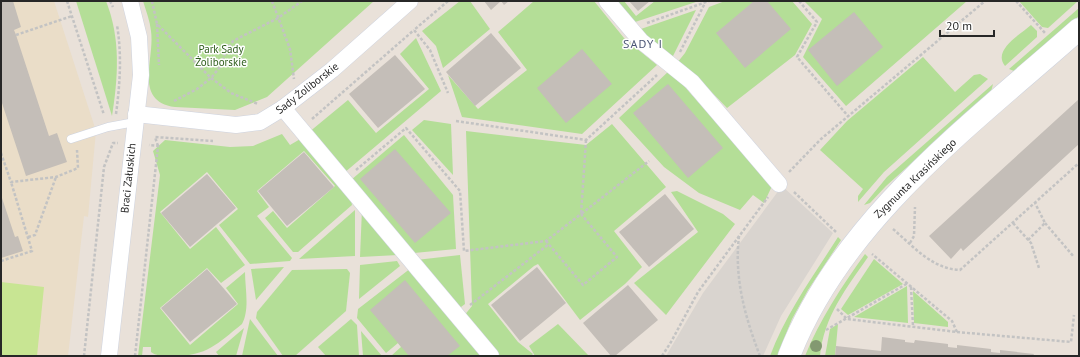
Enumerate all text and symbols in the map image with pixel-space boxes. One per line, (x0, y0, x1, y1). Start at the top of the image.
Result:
scale bar (940, 12, 994, 38)
text: 20 m (946, 18, 972, 33)
district label: SADY I (623, 36, 663, 51)
park label: Park Sady Żoliborskie (195, 42, 247, 69)
street label: Sady Żoliborskie (273, 59, 342, 117)
street label: Zygmunta Krasińskiego (871, 135, 959, 221)
street label: Braci Załuskich (117, 142, 139, 214)

